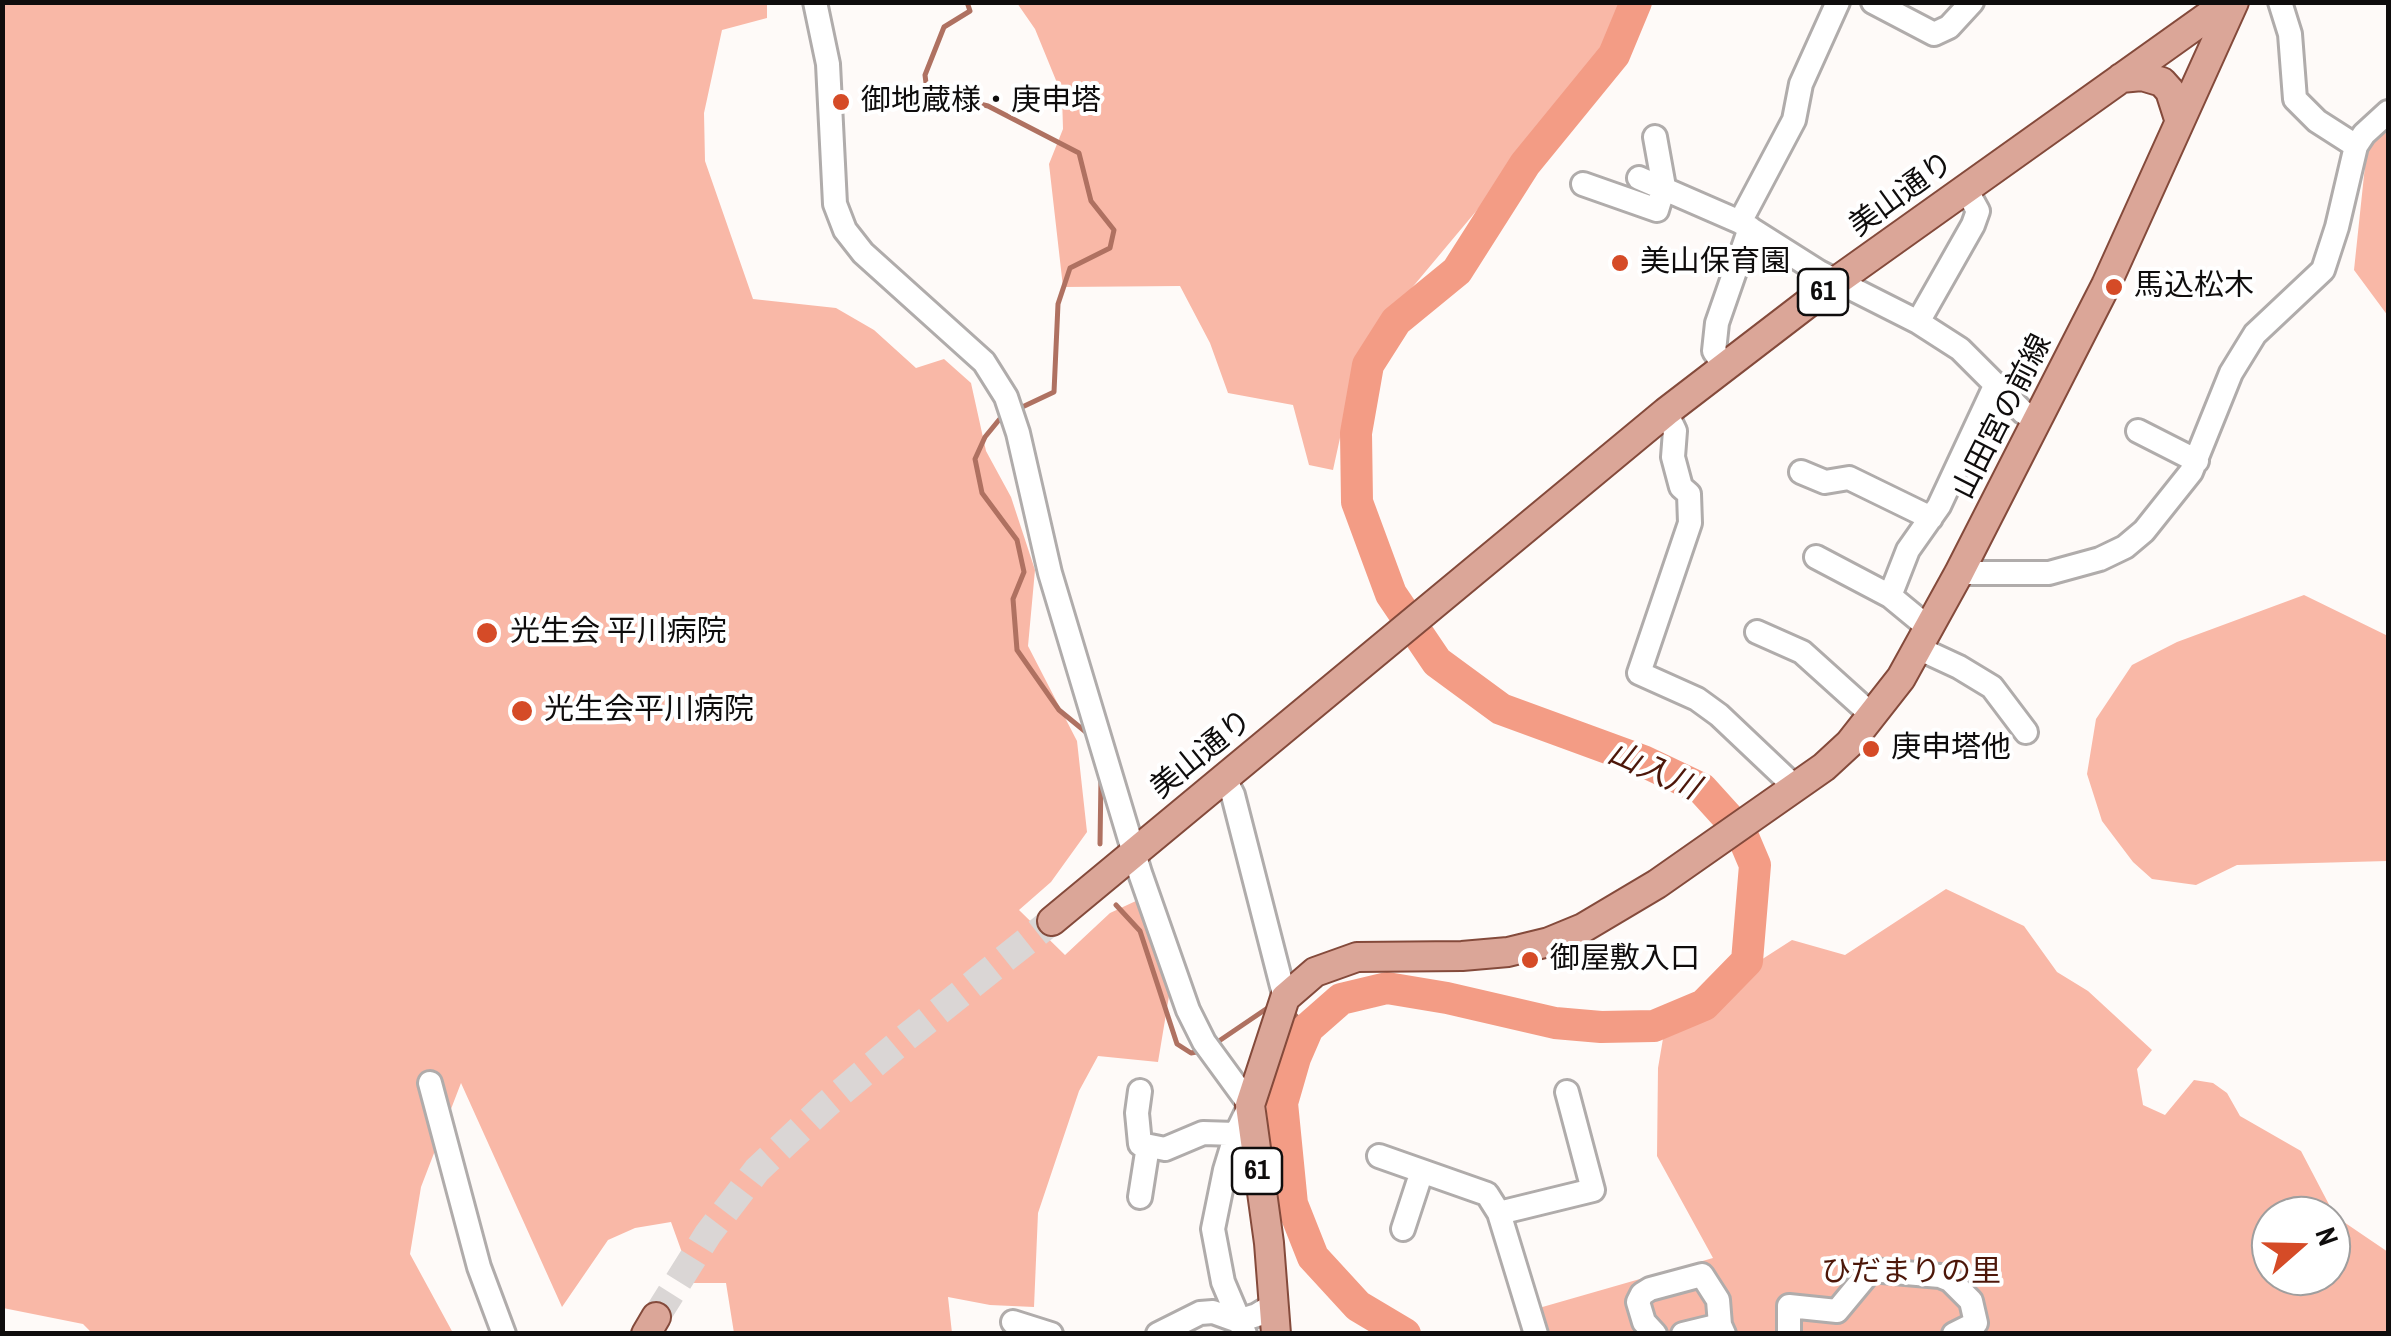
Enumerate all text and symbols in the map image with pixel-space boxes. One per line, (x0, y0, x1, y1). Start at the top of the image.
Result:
place label: 御地蔵様・庚申塔 (861, 84, 1101, 120)
marker: 御地蔵様・庚申塔 (830, 91, 852, 113)
street label: 美山通り (1843, 145, 1961, 245)
place label: 美山保育園 (1640, 245, 1790, 281)
marker: 美山保育園 (1609, 252, 1631, 274)
road number: 61 (1798, 269, 1848, 315)
place label: 馬込松木 (2134, 269, 2254, 305)
marker: 馬込松木 (2103, 276, 2125, 298)
street label: 山田宮の前線 (1946, 329, 2060, 505)
place label: 光生会 平川病院 (510, 615, 727, 651)
marker: 光生会 平川病院 (474, 620, 500, 646)
place label: 光生会平川病院 (544, 693, 754, 729)
marker: 光生会平川病院 (509, 698, 535, 724)
street label: 美山通り (1144, 703, 1260, 807)
place label: 庚申塔他 (1891, 731, 2011, 767)
water label: 山入川 (1601, 735, 1705, 809)
marker: 庚申塔他 (1860, 738, 1882, 760)
place label: 御屋敷入口 (1550, 942, 1700, 978)
marker: 御屋敷入口 (1519, 949, 1541, 971)
road number: 61 (1232, 1148, 1282, 1194)
north arrow (2251, 1196, 2351, 1296)
text: N (2307, 1222, 2348, 1251)
park label: ひだまりの里 (1821, 1255, 2001, 1291)

